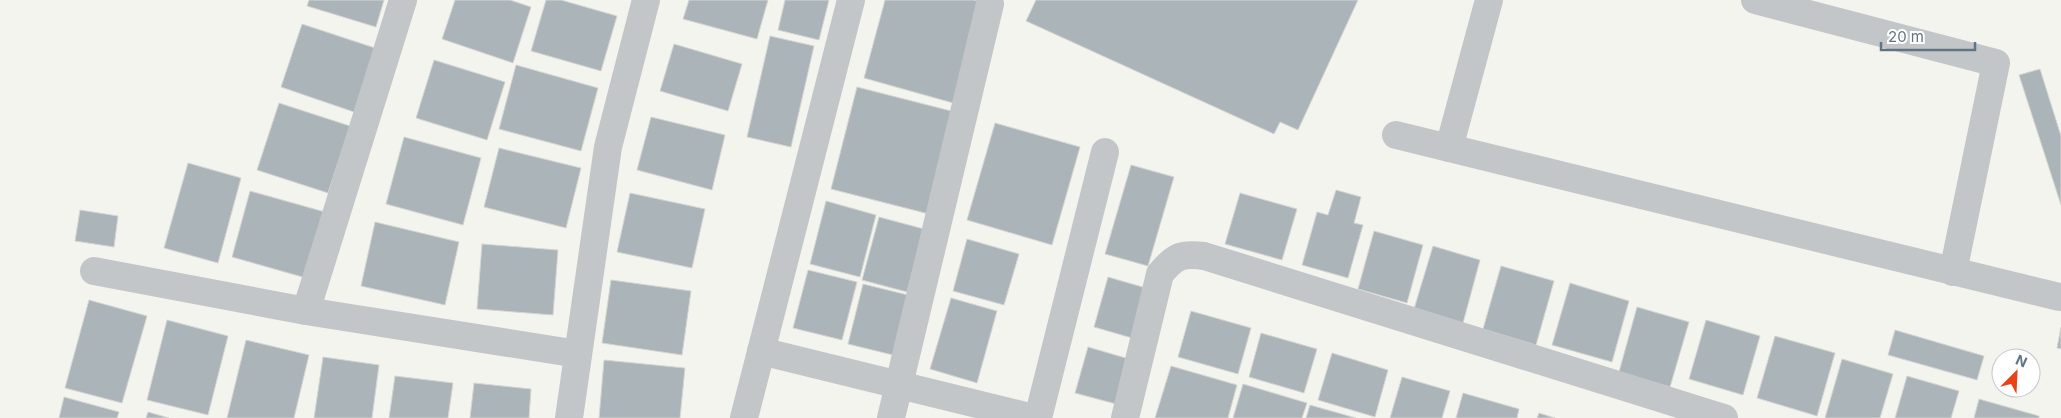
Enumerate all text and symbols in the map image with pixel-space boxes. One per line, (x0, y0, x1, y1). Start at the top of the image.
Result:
scale bar (1881, 20, 1975, 52)
text: 20 m (1888, 27, 1924, 46)
north arrow (1991, 348, 2041, 398)
text: N (2013, 351, 2030, 371)

